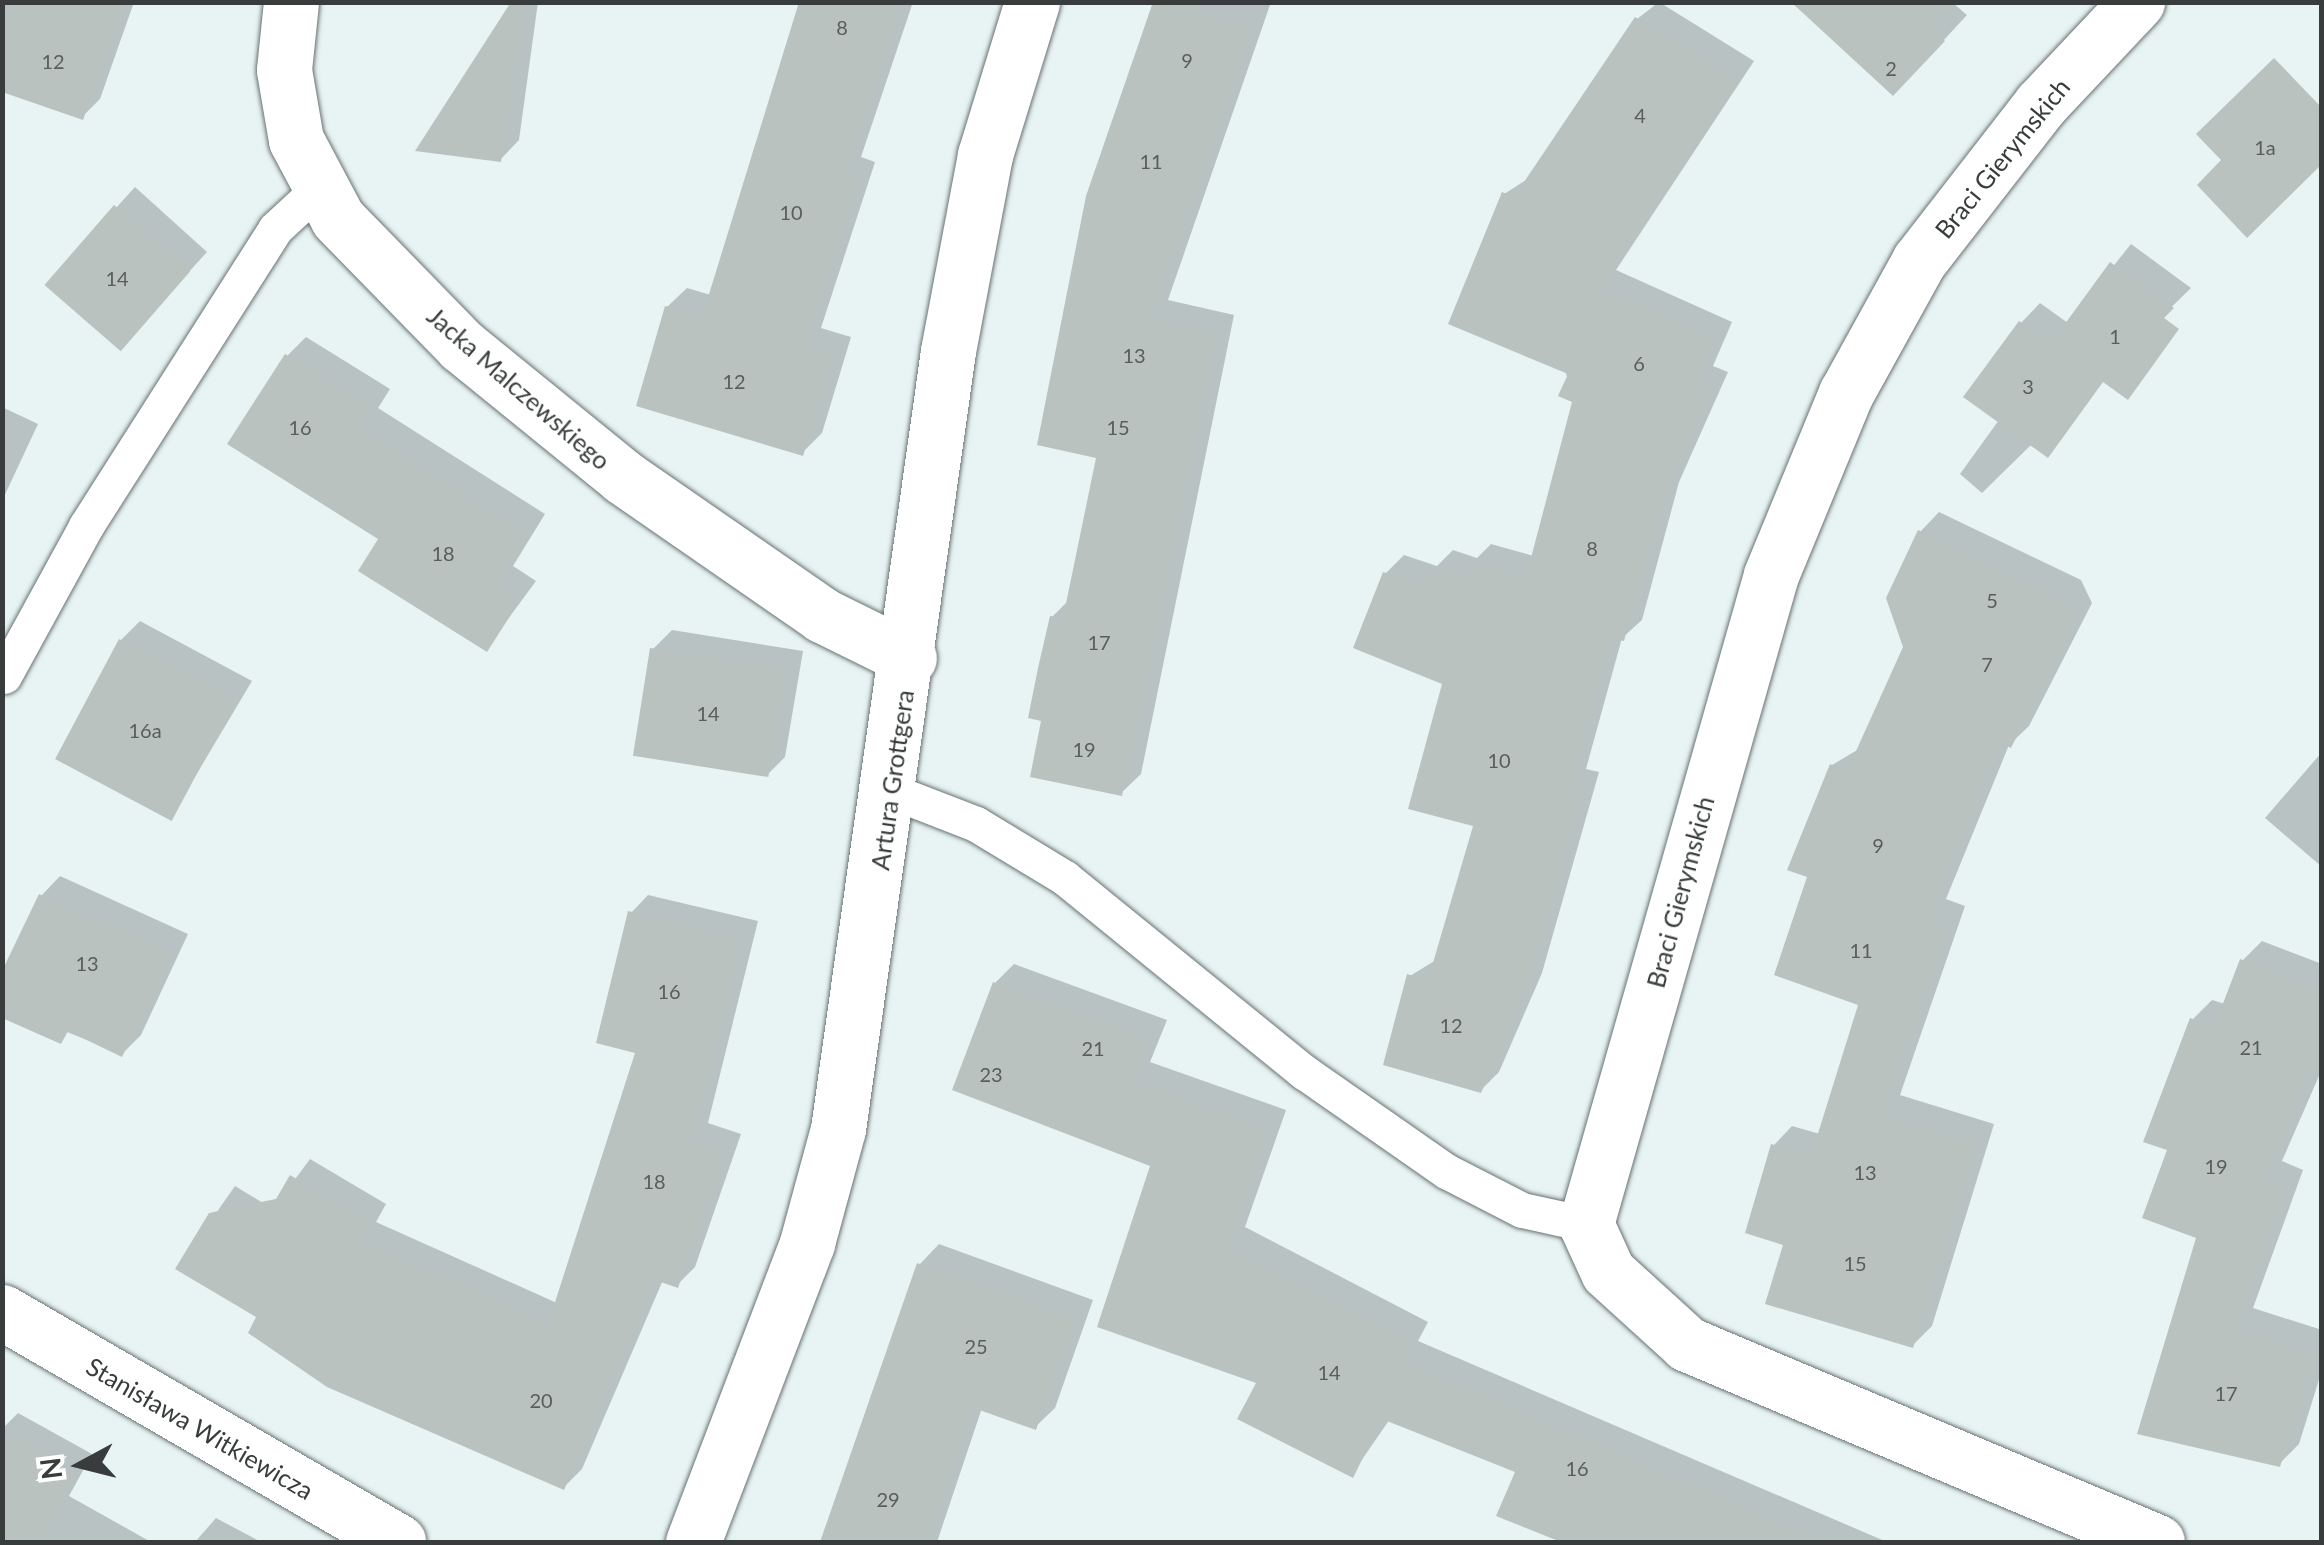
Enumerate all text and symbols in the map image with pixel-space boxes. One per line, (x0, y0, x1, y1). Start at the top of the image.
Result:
house number: 8 (836, 15, 848, 39)
house number: 9 (1181, 48, 1193, 72)
house number: 12 (41, 49, 65, 73)
house number: 2 (1885, 56, 1897, 80)
street label: Braci Gierymskich (1928, 72, 2076, 244)
house number: 4 (1634, 103, 1646, 127)
house number: 1a (2254, 135, 2276, 159)
house number: 11 (1139, 149, 1163, 173)
house number: 10 (779, 200, 803, 224)
house number: 14 (105, 266, 129, 290)
street label: Jacka Malczewskiego (421, 300, 617, 476)
house number: 1 (2109, 324, 2121, 348)
house number: 13 (1122, 343, 1146, 367)
house number: 6 (1633, 351, 1645, 375)
house number: 12 (722, 369, 746, 393)
house number: 3 (2022, 374, 2034, 398)
house number: 16 (288, 415, 312, 439)
house number: 15 (1106, 415, 1130, 439)
house number: 8 (1586, 536, 1598, 560)
house number: 18 (431, 541, 455, 565)
house number: 5 (1986, 588, 1998, 612)
house number: 17 (1087, 630, 1111, 654)
house number: 7 (1981, 652, 1993, 676)
street label: Artura Grottgera (865, 688, 919, 872)
house number: 14 (696, 701, 720, 725)
house number: 16a (128, 718, 162, 742)
house number: 19 (1072, 737, 1096, 761)
house number: 10 (1487, 748, 1511, 772)
street label: Braci Gierymskich (1640, 793, 1720, 991)
house number: 9 (1872, 833, 1884, 857)
house number: 11 (1849, 938, 1873, 962)
house number: 13 (75, 951, 99, 975)
house number: 16 (657, 979, 681, 1003)
house number: 12 (1439, 1013, 1463, 1037)
house number: 21 (2239, 1035, 2263, 1059)
house number: 21 (1081, 1036, 1105, 1060)
house number: 23 (979, 1062, 1003, 1086)
house number: 19 (2204, 1154, 2228, 1178)
house number: 13 (1853, 1160, 1877, 1184)
house number: 18 (642, 1169, 666, 1193)
house number: 15 (1843, 1251, 1867, 1275)
house number: 25 (964, 1334, 988, 1358)
street label: Stanisława Witkiewicza (81, 1351, 319, 1505)
house number: 14 (1317, 1360, 1341, 1384)
house number: 17 (2214, 1381, 2238, 1405)
house number: 20 (529, 1388, 553, 1412)
north arrow (30, 1415, 130, 1515)
text: N (32, 1456, 68, 1481)
house number: 16 (1565, 1456, 1589, 1480)
house number: 29 (876, 1487, 900, 1511)

